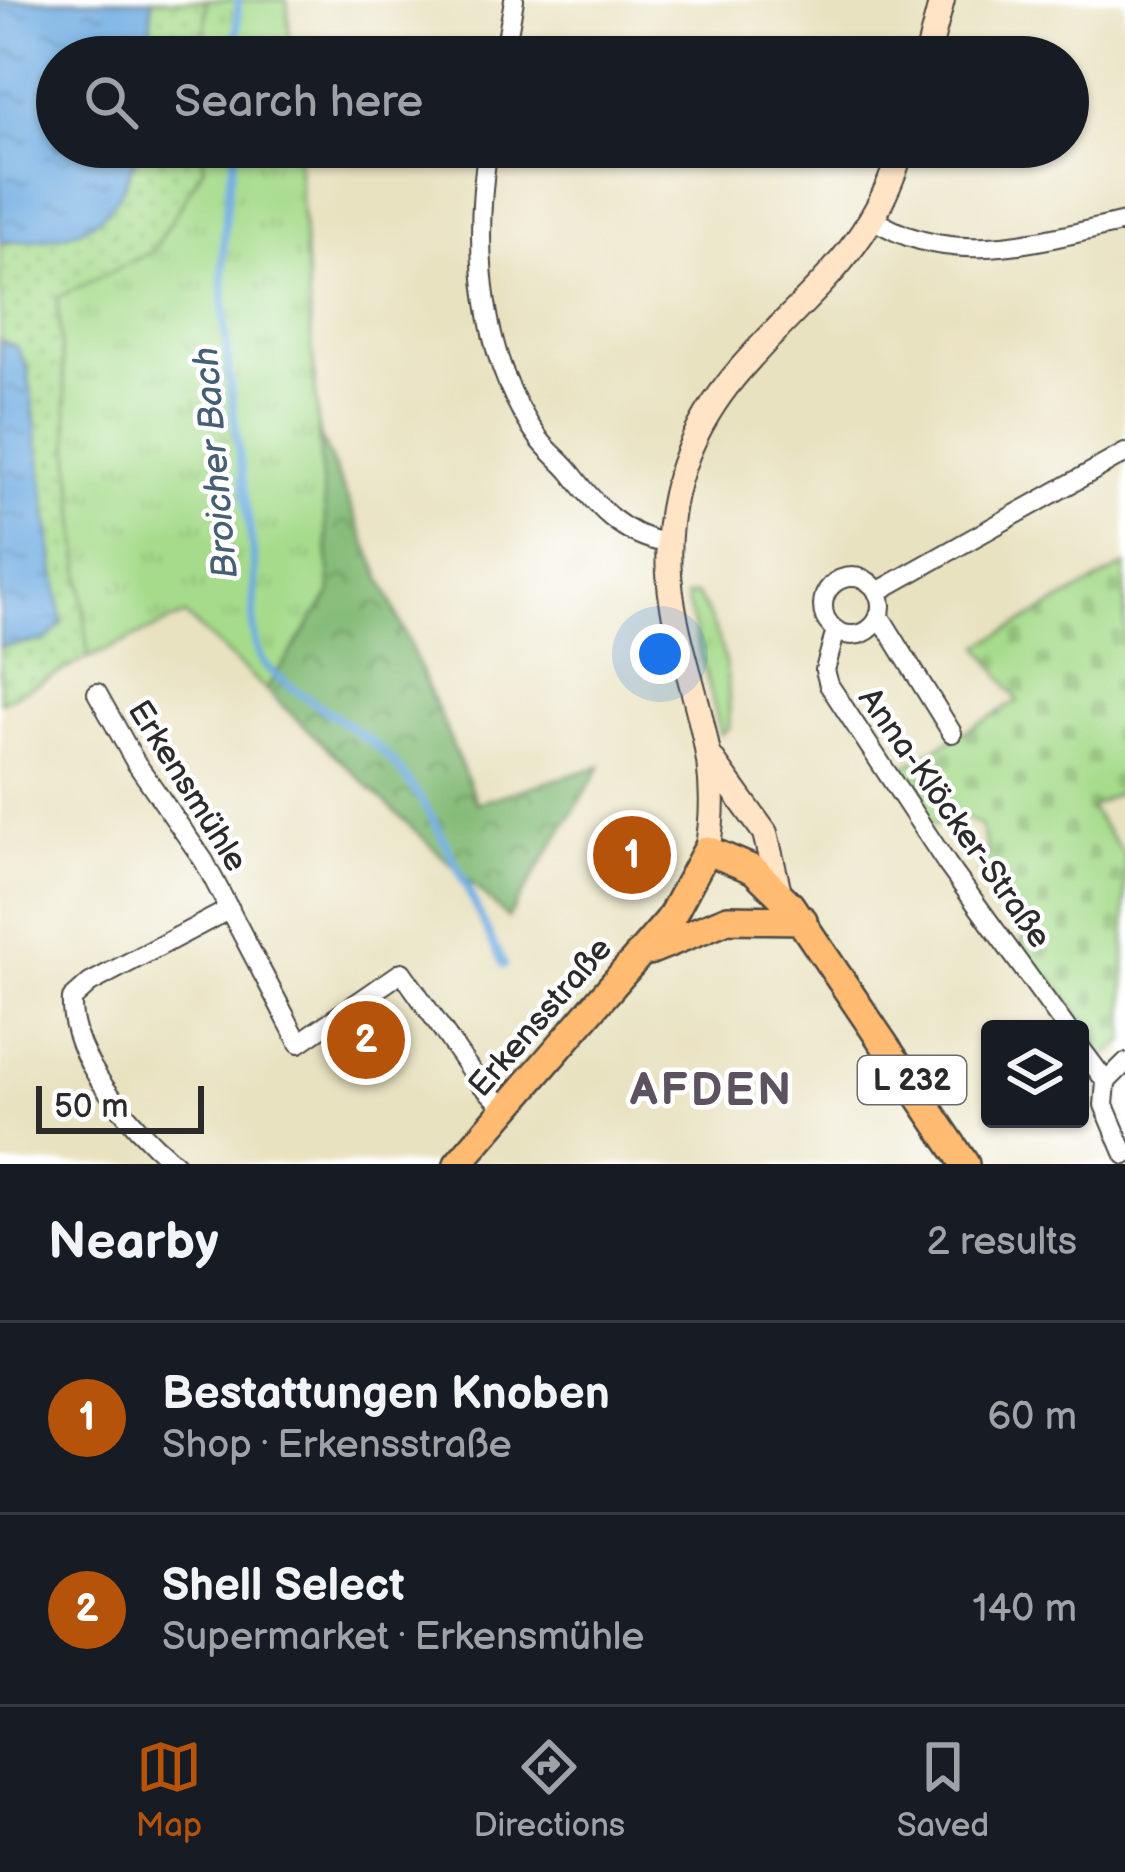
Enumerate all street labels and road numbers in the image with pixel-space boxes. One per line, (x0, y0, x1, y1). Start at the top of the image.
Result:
street label: Anna-Klöcker-Straße (849, 680, 1059, 956)
street label: Erkensmühle (119, 693, 256, 879)
street label: Erkensstraße (460, 929, 621, 1105)
road number: L 232 (858, 1056, 966, 1104)

